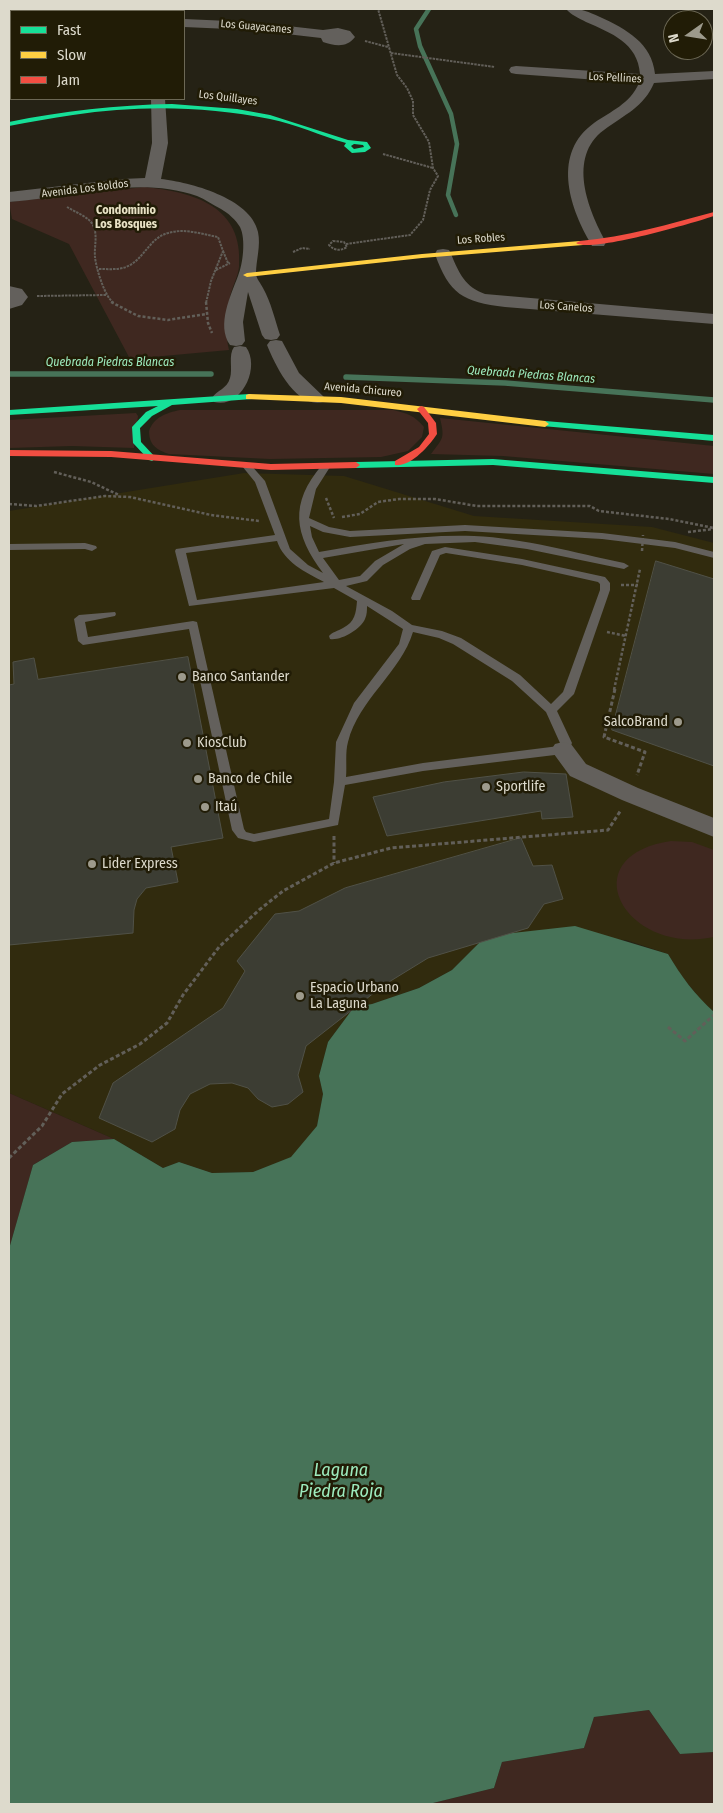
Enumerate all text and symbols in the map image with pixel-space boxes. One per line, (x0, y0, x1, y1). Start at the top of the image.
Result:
legend (10, 10, 185, 100)
north arrow (663, 10, 713, 60)
street label: Los Guayacanes (220, 17, 292, 37)
text: Fast (57, 21, 81, 39)
text: N (665, 32, 683, 44)
text: Slow (57, 46, 86, 64)
street label: Los Pellines (588, 70, 642, 86)
text: Jam (57, 71, 80, 89)
street label: Los Quillayes (198, 88, 258, 108)
street label: Avenida Los Boldos (41, 177, 129, 201)
district label: Condominio Los Bosques (95, 204, 157, 232)
street label: Los Robles (457, 231, 505, 247)
street label: Los Canelos (539, 299, 593, 315)
water label: Quebrada Piedras Blancas (46, 356, 174, 370)
water label: Quebrada Piedras Blancas (466, 363, 596, 387)
street label: Avenida Chicureo (324, 380, 402, 400)
place label: Banco Santander (192, 669, 289, 685)
marker: Banco Santander (176, 671, 188, 683)
place label: SalcoBrand (604, 714, 668, 730)
marker: SalcoBrand (672, 716, 684, 728)
place label: KiosClub (197, 735, 247, 751)
marker: KiosClub (181, 737, 193, 749)
place label: Banco de Chile (208, 771, 292, 787)
marker: Banco de Chile (192, 773, 204, 785)
place label: Sportlife (496, 779, 545, 795)
marker: Sportlife (480, 781, 492, 793)
place label: Itaú (215, 799, 237, 815)
marker: Itaú (199, 801, 211, 813)
place label: Lider Express (102, 856, 178, 872)
marker: Lider Express (86, 858, 98, 870)
place label: Espacio Urbano La Laguna (310, 980, 399, 1012)
marker: Espacio Urbano La Laguna (294, 990, 306, 1002)
water label: Laguna Piedra Roja (299, 1460, 383, 1502)

